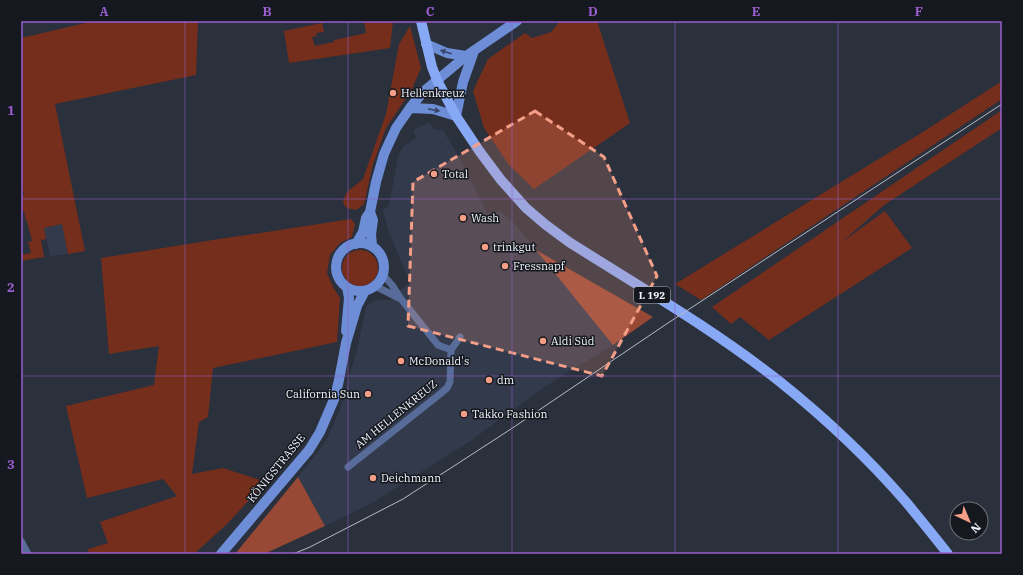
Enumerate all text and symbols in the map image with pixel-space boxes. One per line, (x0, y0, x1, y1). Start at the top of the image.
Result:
text: A (99, 3, 109, 20)
text: B (262, 3, 272, 20)
text: C (426, 3, 435, 20)
text: D (588, 3, 598, 20)
text: E (752, 3, 760, 20)
text: F (915, 3, 923, 20)
one-way arrow (439, 48, 451, 54)
place label: Hellenkreuz (401, 86, 465, 100)
marker: Hellenkreuz (388, 88, 398, 98)
text: 1 (7, 102, 15, 119)
one-way arrow (427, 108, 440, 114)
place label: Total (442, 167, 468, 181)
marker: Total (429, 169, 439, 179)
place label: Wash (471, 211, 499, 225)
marker: Wash (458, 213, 468, 223)
place label: trinkgut (493, 240, 535, 254)
marker: trinkgut (480, 242, 490, 252)
place label: Fressnapf (513, 259, 566, 273)
marker: Fressnapf (500, 261, 510, 271)
text: 2 (7, 279, 15, 296)
road number: L 192 (634, 287, 670, 303)
place label: Aldi Süd (551, 334, 595, 348)
marker: Aldi Süd (538, 336, 548, 346)
place label: McDonald's (409, 354, 469, 368)
marker: McDonald's (396, 356, 406, 366)
place label: dm (497, 373, 515, 387)
marker: dm (484, 375, 494, 385)
street label: AM HELLENKREUZ (352, 377, 440, 451)
place label: California Sun (286, 387, 360, 401)
marker: California Sun (363, 389, 373, 399)
place label: Takko Fashion (472, 407, 548, 421)
marker: Takko Fashion (459, 409, 469, 419)
street label: KÖNIGSTRASSE (244, 431, 308, 505)
text: 3 (7, 456, 15, 473)
place label: Deichmann (381, 471, 441, 485)
marker: Deichmann (368, 473, 378, 483)
north arrow (949, 501, 989, 541)
text: N (968, 520, 984, 536)

